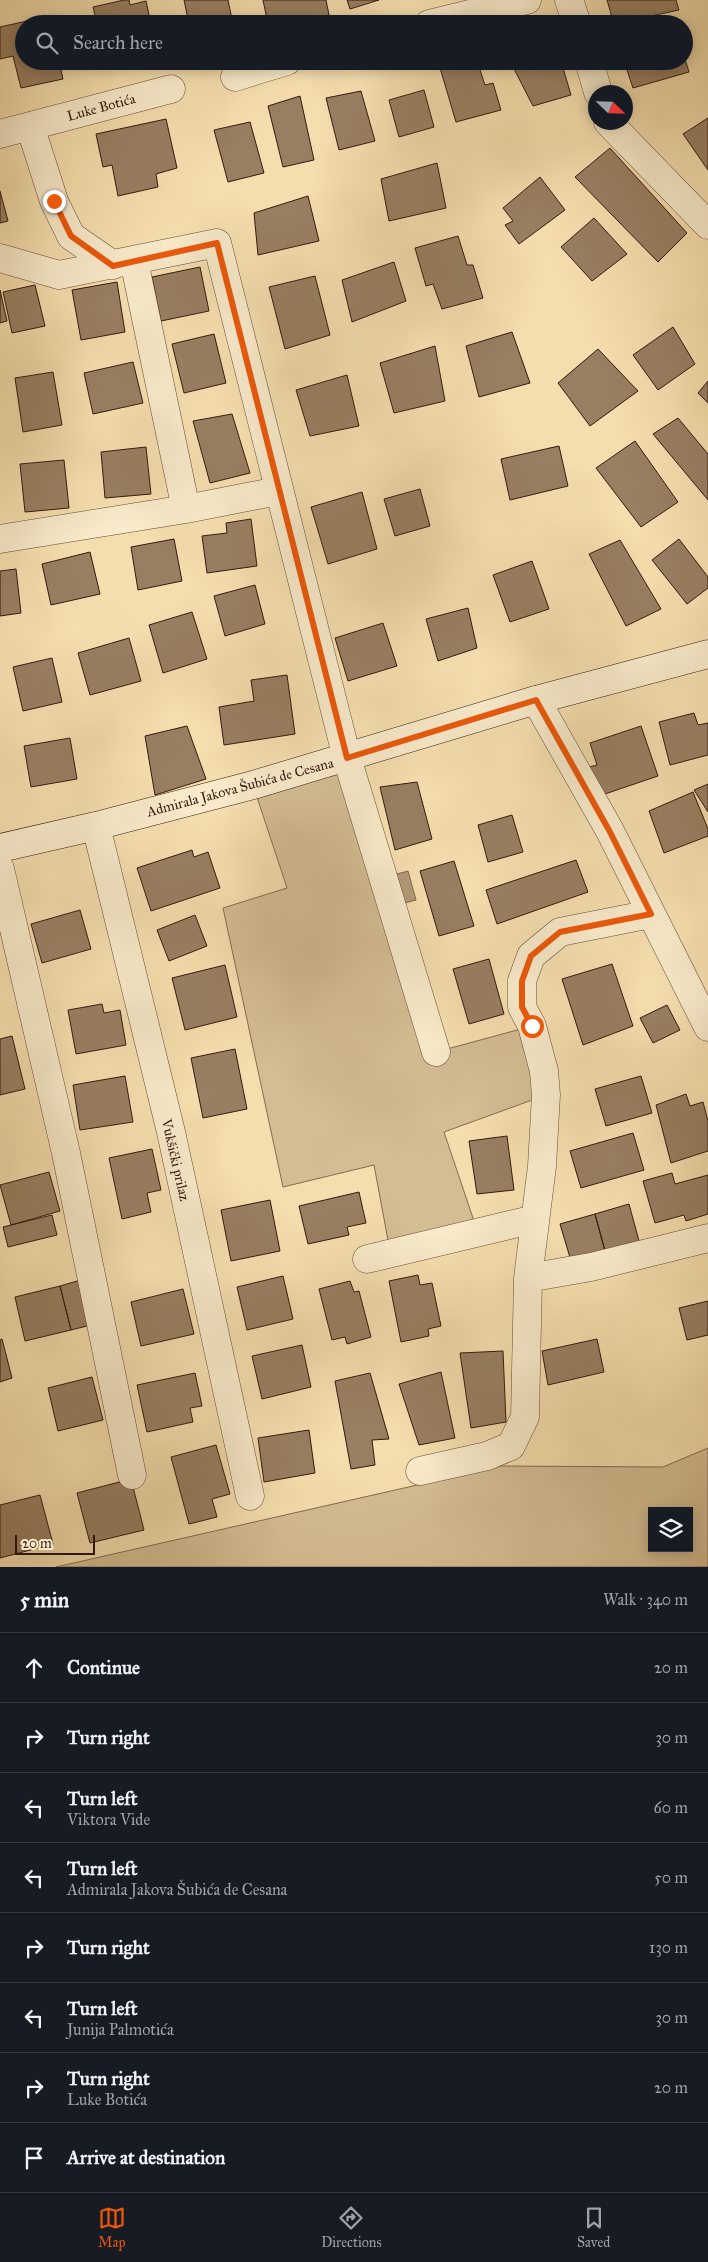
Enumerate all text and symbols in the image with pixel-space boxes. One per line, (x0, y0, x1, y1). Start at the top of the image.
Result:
search box (15, 15, 693, 70)
icon: search (33, 29, 61, 57)
text: Search here (73, 31, 163, 54)
north arrow (588, 85, 633, 130)
street label: Luke Botića (65, 90, 137, 125)
route end (43, 190, 66, 213)
street label: Admirala Jakova Šubića de Cesana (143, 752, 336, 822)
route start (521, 1015, 544, 1038)
street label: Vukšički prilaz (158, 1116, 193, 1203)
map controls (648, 1507, 693, 1552)
button: layers (648, 1507, 693, 1552)
scale bar (15, 1532, 95, 1555)
text: 20 m (22, 1535, 52, 1552)
text: 5 min (20, 1587, 69, 1613)
text: Walk · 340 m (603, 1590, 688, 1609)
icon: ahead (20, 1654, 48, 1682)
text: Continue (67, 1656, 140, 1679)
text: 20 m (654, 1658, 688, 1677)
icon: right (20, 1724, 48, 1752)
text: Turn right (67, 1726, 150, 1749)
text: 30 m (655, 1728, 688, 1747)
text: Turn left (67, 1787, 137, 1810)
icon: left (20, 1794, 48, 1822)
text: 60 m (654, 1798, 688, 1817)
text: Viktora Vide (67, 1810, 150, 1829)
text: Turn left (67, 1857, 137, 1880)
icon: left (20, 1864, 48, 1892)
text: 50 m (654, 1868, 688, 1887)
text: Admirala Jakova Šubića de Cesana (67, 1880, 287, 1899)
icon: right (20, 1934, 48, 1962)
text: Turn right (67, 1936, 150, 1959)
text: 130 m (649, 1938, 688, 1957)
text: Turn left (67, 1997, 137, 2020)
icon: left (20, 2004, 48, 2032)
text: 30 m (655, 2008, 688, 2027)
text: Junija Palmotića (67, 2020, 174, 2039)
text: Turn right (67, 2067, 150, 2090)
icon: right (20, 2074, 48, 2102)
text: 20 m (654, 2078, 688, 2097)
text: Luke Botića (67, 2090, 147, 2109)
icon: arrive (20, 2144, 48, 2172)
text: Arrive at destination (67, 2146, 225, 2169)
tab: Map (98, 2204, 126, 2251)
tab: Directions (321, 2204, 382, 2251)
tab: Saved (577, 2204, 610, 2251)

